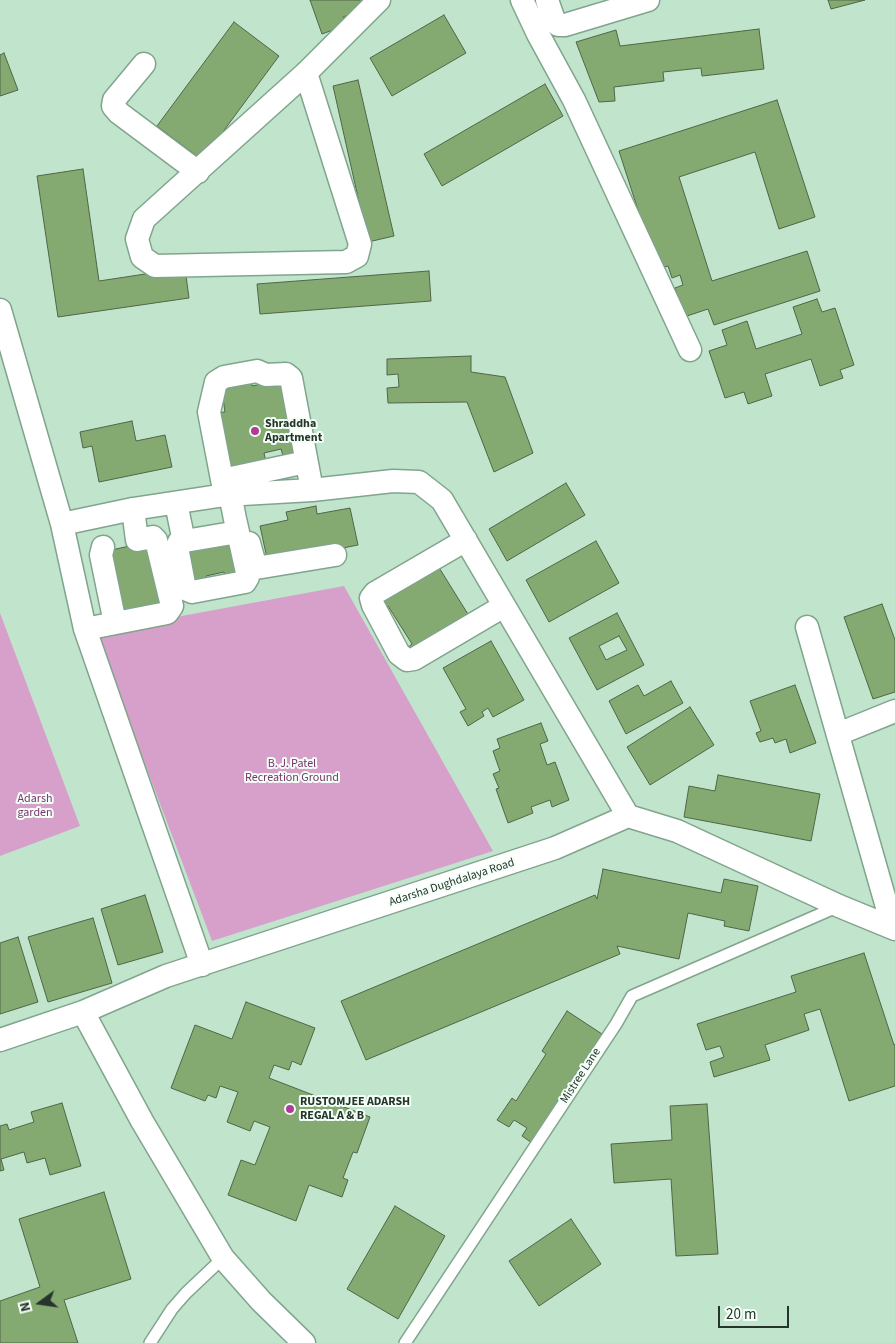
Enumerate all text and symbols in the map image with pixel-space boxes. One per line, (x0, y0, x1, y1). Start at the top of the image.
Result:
place label: Shraddha Apartment (265, 417, 322, 445)
marker: Shraddha Apartment (249, 425, 261, 437)
park label: B. J. Patel Recreation Ground (245, 757, 339, 785)
park label: Adarsh garden (17, 792, 53, 820)
street label: Adarsha Dughdalaya Road (387, 856, 517, 910)
street label: Mistree Lane (558, 1046, 604, 1106)
place label: RUSTOMJEE ADARSH REGAL A & B (300, 1095, 410, 1123)
marker: RUSTOMJEE ADARSH REGAL A & B (284, 1103, 296, 1115)
north arrow (15, 1278, 65, 1328)
scale bar (720, 1296, 791, 1328)
text: N (15, 1300, 36, 1314)
text: 20 m (726, 1304, 756, 1325)

